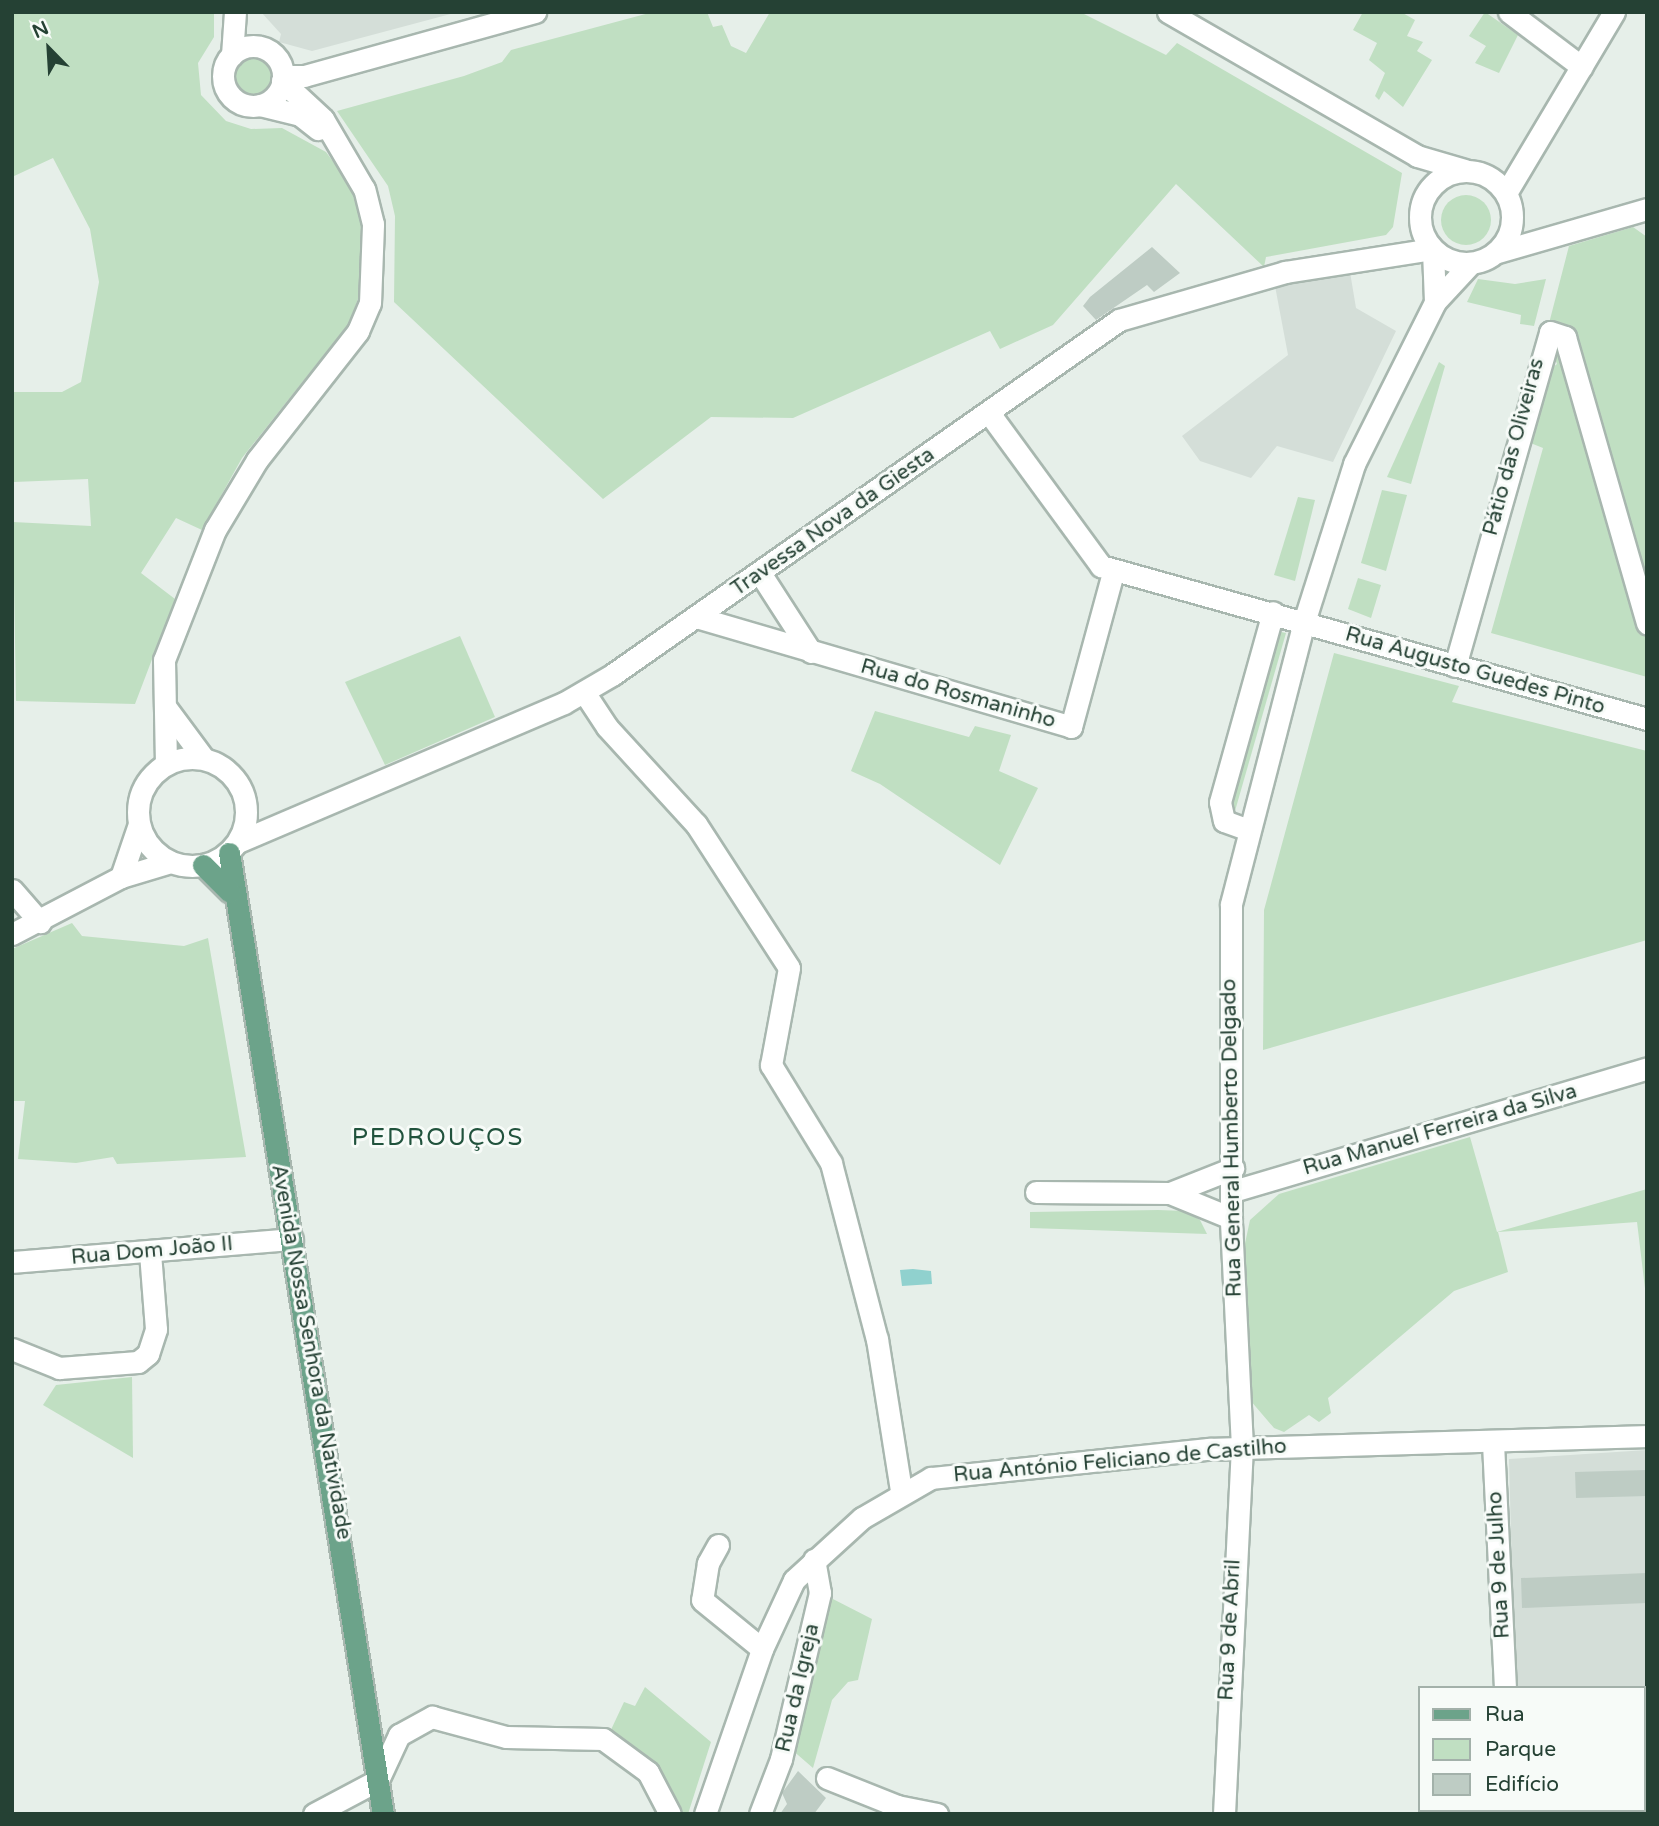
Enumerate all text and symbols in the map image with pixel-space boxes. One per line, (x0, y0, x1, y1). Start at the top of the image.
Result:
north arrow (14, 14, 84, 84)
text: N (29, 17, 52, 43)
street label: Pátio das Oliveiras (1478, 356, 1550, 538)
street label: Travessa Nova da Giesta (727, 442, 939, 602)
street label: Rua Augusto Guedes Pinto (1342, 622, 1608, 720)
street label: Rua do Rosmaninho (858, 654, 1058, 734)
street label: Rua General Humberto Delgado (1217, 979, 1247, 1297)
street label: Rua Manuel Ferreira da Silva (1300, 1079, 1580, 1181)
district label: PEDROUÇOS (353, 1124, 523, 1152)
street label: Avenida Nossa Senhora da Natividade (266, 1163, 356, 1541)
street label: Rua Dom João II (70, 1231, 234, 1271)
street label: Rua António Feliciano de Castilho (952, 1434, 1288, 1488)
street label: Rua 9 de Julho (1483, 1491, 1515, 1639)
street label: Rua 9 de Abril (1214, 1559, 1246, 1701)
street label: Rua da Igreja (771, 1621, 825, 1755)
legend (1418, 1686, 1645, 1812)
text: Rua (1485, 1702, 1525, 1727)
text: Parque (1485, 1737, 1556, 1762)
text: Edifício (1485, 1772, 1559, 1797)

